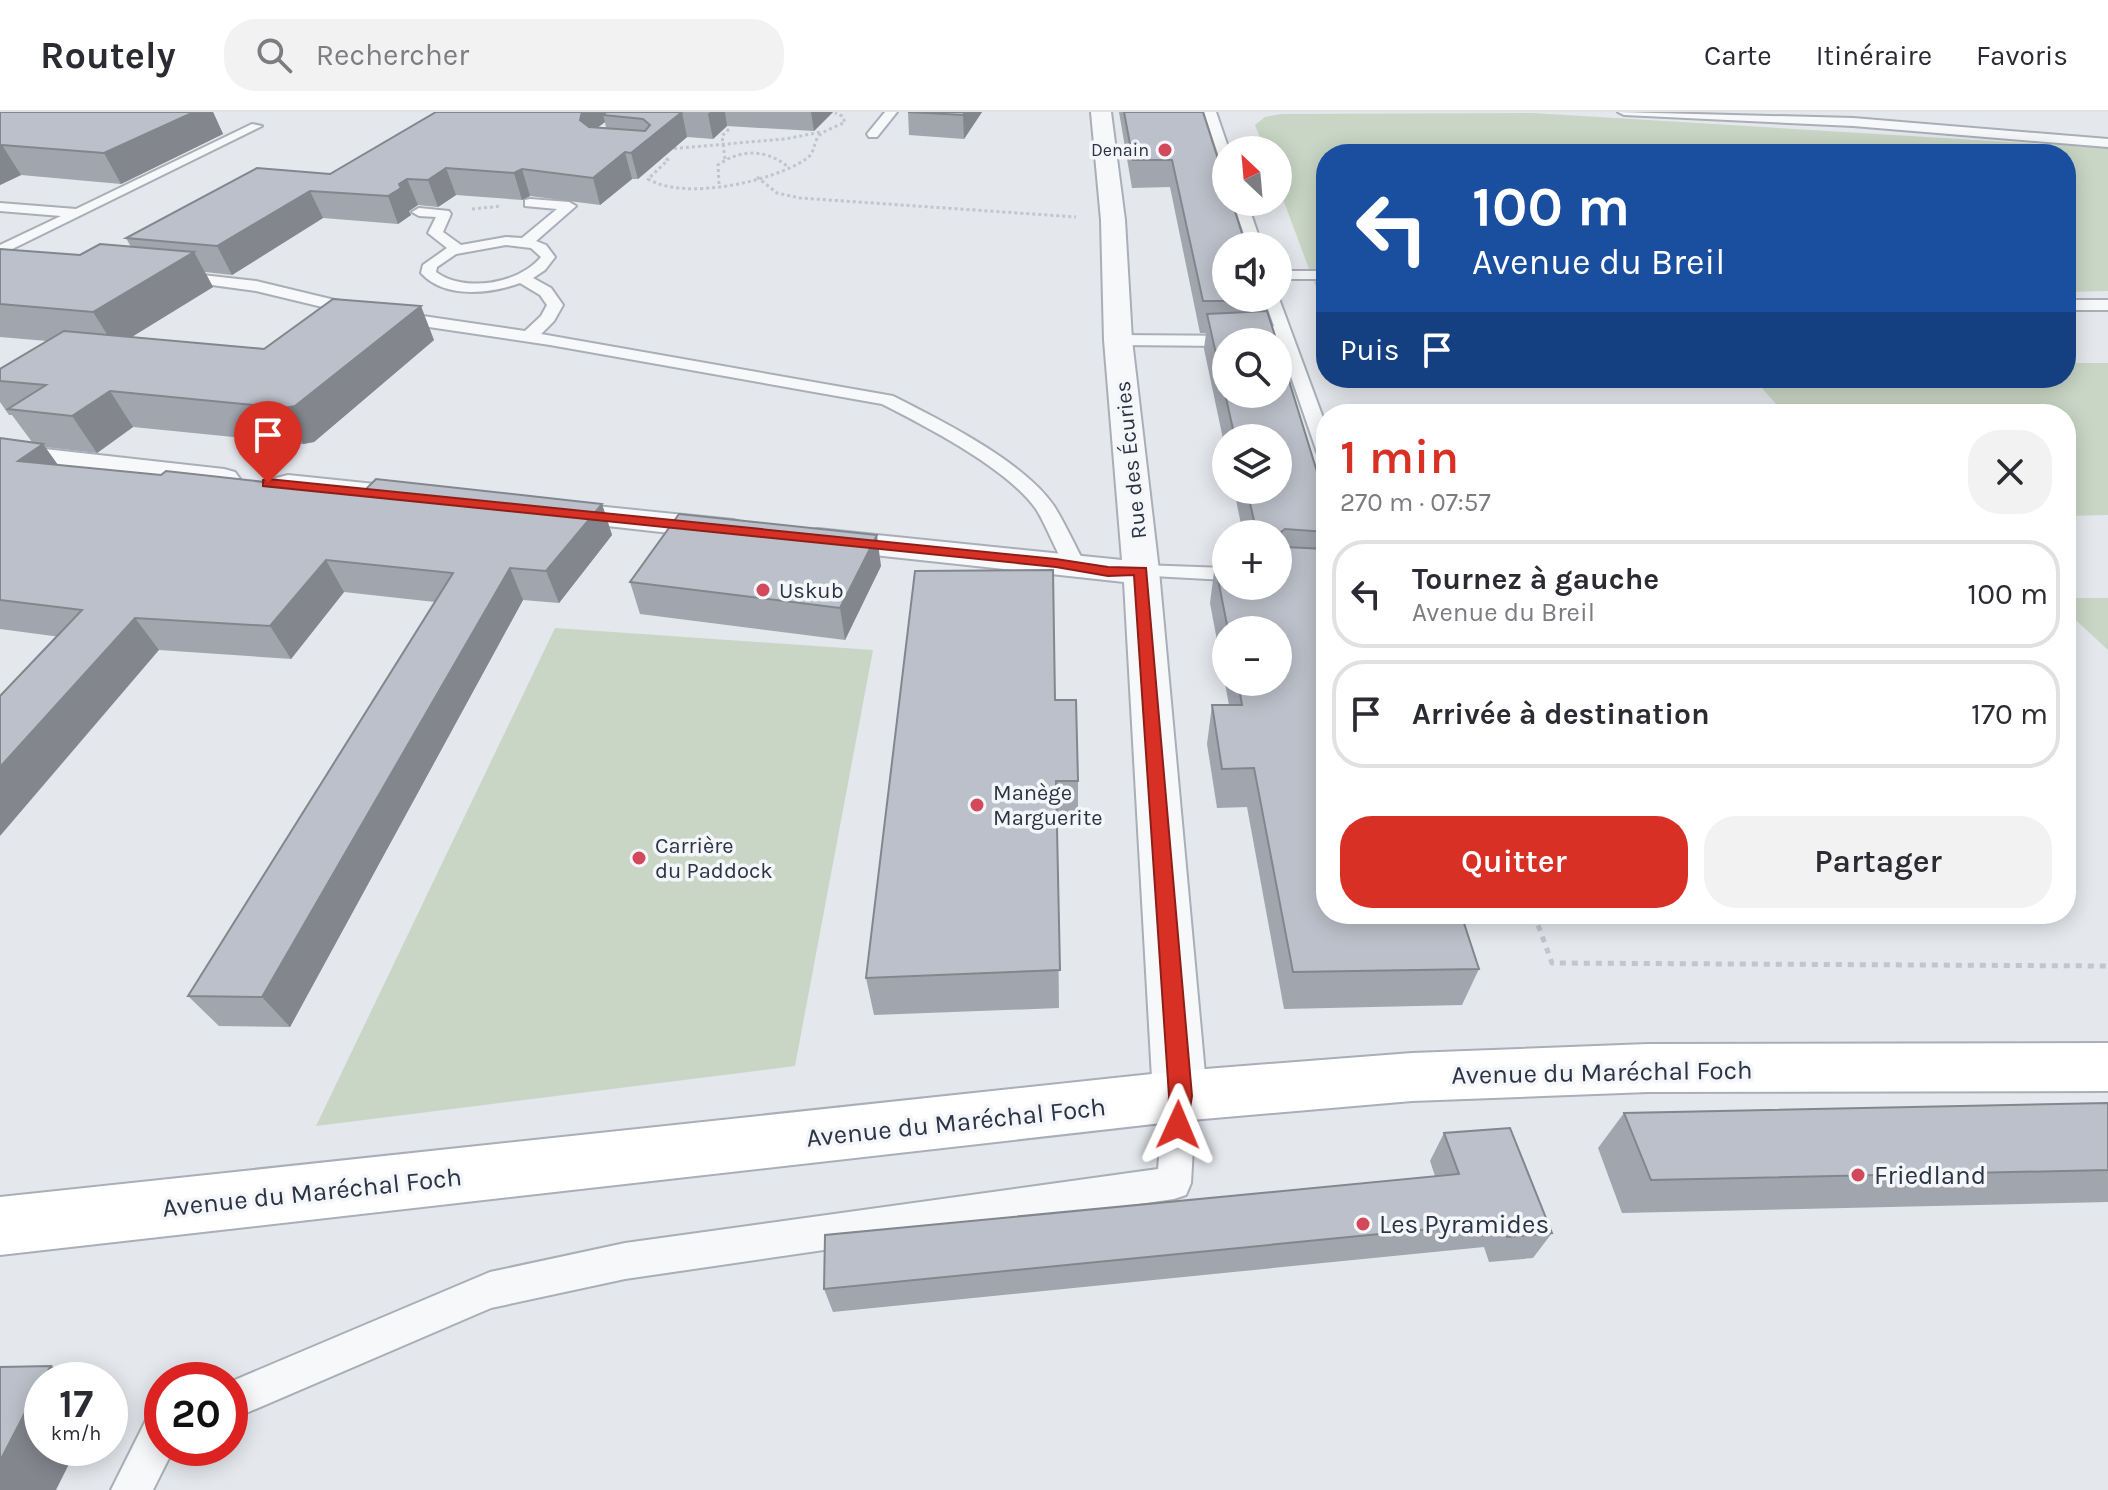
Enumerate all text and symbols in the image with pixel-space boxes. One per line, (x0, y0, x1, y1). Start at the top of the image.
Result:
search box (224, 19, 784, 91)
text: Routely (40, 33, 176, 78)
icon: search (252, 33, 296, 77)
text: Rechercher (316, 37, 469, 73)
text: Carte (1704, 39, 1772, 72)
text: Itinéraire (1816, 39, 1932, 72)
text: Favoris (1976, 39, 2068, 72)
north arrow (1212, 136, 1292, 216)
map controls (1212, 136, 1292, 696)
place label: Denain (1091, 139, 1149, 161)
marker: Denain (1156, 141, 1174, 159)
text: 100 m (1472, 174, 1630, 239)
icon: left (1340, 176, 1444, 280)
button: sound (1212, 232, 1292, 312)
text: Avenue du Breil (1472, 241, 1725, 283)
button: search (1212, 328, 1292, 408)
icon: arrive (1415, 328, 1459, 372)
text: Puis (1340, 332, 1399, 368)
street label: Rue des Écuries (1109, 380, 1152, 540)
pin (234, 401, 302, 483)
icon: arrive (246, 413, 290, 457)
button: layers (1212, 424, 1292, 504)
text: 1 min (1340, 429, 1459, 485)
button: close (1968, 430, 2052, 514)
text: 270 m · 07:57 (1340, 487, 1491, 518)
button: + (1212, 520, 1292, 600)
text: Tournez à gauche (1412, 561, 1659, 597)
icon: left (1344, 572, 1388, 616)
text: 100 m (1967, 576, 2048, 612)
place label: Uskub (779, 578, 844, 604)
marker: Uskub (754, 581, 772, 599)
text: Avenue du Breil (1412, 597, 1595, 628)
button: − (1212, 616, 1292, 696)
icon: arrive (1344, 692, 1388, 736)
text: Arrivée à destination (1412, 696, 1710, 732)
text: 170 m (1971, 696, 2048, 732)
place label: Manège Marguerite (993, 780, 1102, 831)
marker: Manège Marguerite (968, 796, 986, 814)
button: Quitter (1340, 816, 1688, 908)
button: Partager (1704, 816, 2052, 908)
place label: Carrière du Paddock (655, 833, 773, 884)
marker: Carrière du Paddock (630, 849, 648, 867)
street label: Avenue du Maréchal Foch (1451, 1054, 1753, 1091)
position arrow (1136, 1083, 1220, 1167)
street label: Avenue du Maréchal Foch (805, 1091, 1107, 1154)
place label: Friedland (1874, 1160, 1986, 1191)
street label: Avenue du Maréchal Foch (161, 1161, 463, 1224)
marker: Friedland (1849, 1166, 1867, 1184)
place label: Les Pyramides (1379, 1209, 1549, 1240)
marker: Les Pyramides (1354, 1215, 1372, 1233)
speed limit sign: 20 (144, 1362, 248, 1466)
text: 17 (59, 1380, 93, 1427)
text: km/h (51, 1422, 101, 1445)

